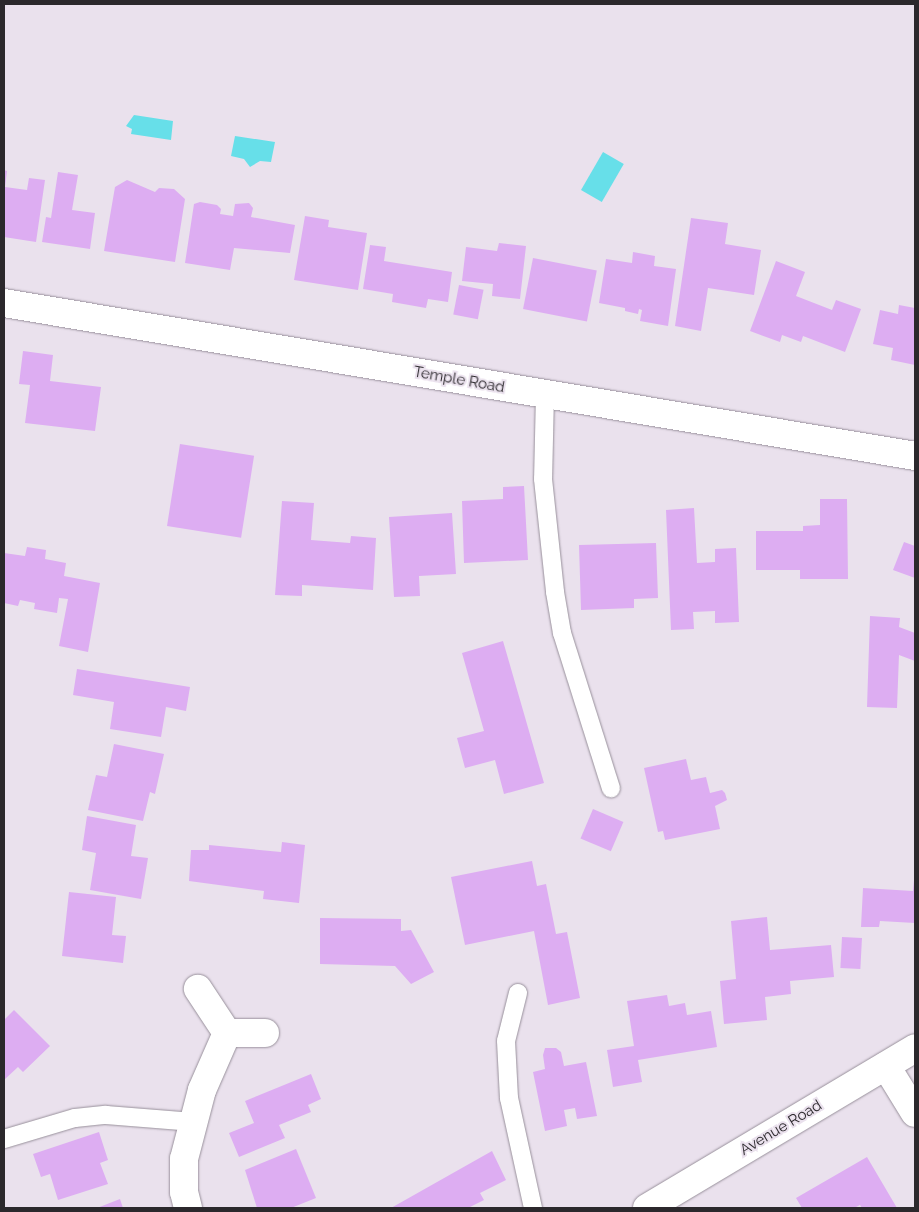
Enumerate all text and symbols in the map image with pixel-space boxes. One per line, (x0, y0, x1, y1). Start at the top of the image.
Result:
street label: Temple Road (412, 363, 506, 397)
street label: Avenue Road (737, 1096, 825, 1160)

